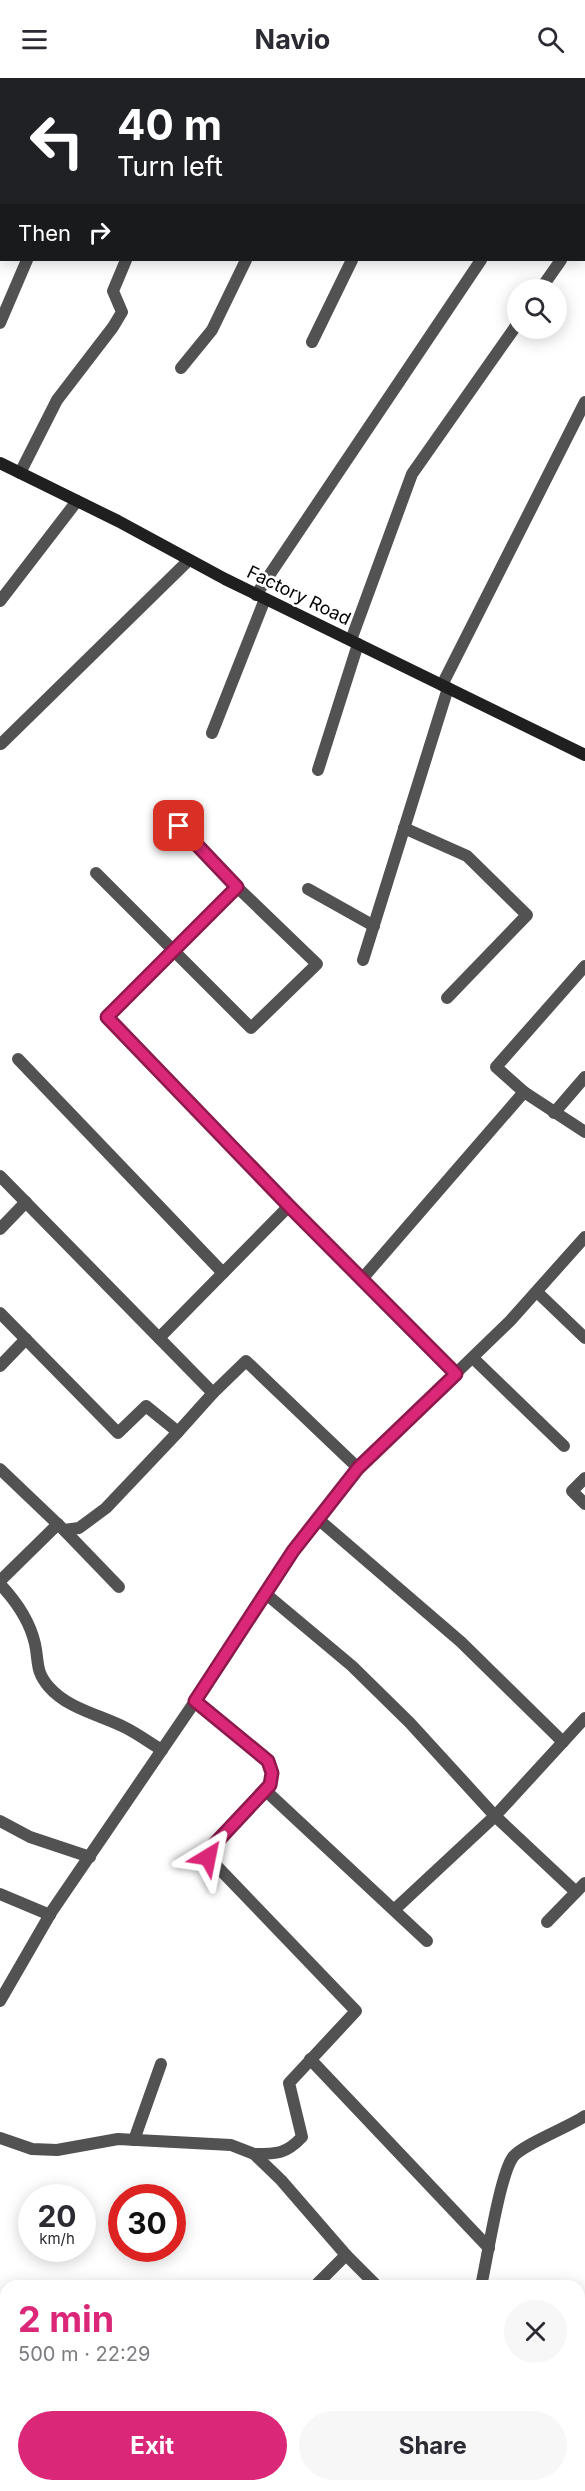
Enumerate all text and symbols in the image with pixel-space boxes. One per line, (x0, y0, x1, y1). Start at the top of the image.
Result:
icon: menu (18, 23, 51, 56)
text: Navio (255, 23, 330, 56)
icon: search (534, 23, 567, 56)
text: 40 m (117, 99, 222, 150)
icon: left (18, 102, 96, 180)
text: Turn left (117, 150, 223, 183)
icon: right (83, 216, 116, 249)
text: Then (18, 220, 71, 246)
map controls (507, 279, 567, 339)
button: search (507, 279, 567, 339)
street label: Factory Road (244, 561, 354, 629)
pin (153, 800, 204, 851)
icon: arrive (162, 809, 195, 842)
position arrow (176, 1825, 240, 1889)
speed limit sign: 30 (108, 2184, 186, 2262)
text: 20 (37, 2198, 77, 2234)
text: km/h (39, 2229, 75, 2248)
text: 2 min (18, 2297, 114, 2341)
button: close (504, 2300, 567, 2363)
text: 500 m · 22:29 (18, 2342, 150, 2366)
button: Exit (18, 2411, 287, 2480)
button: Share (299, 2411, 567, 2480)

